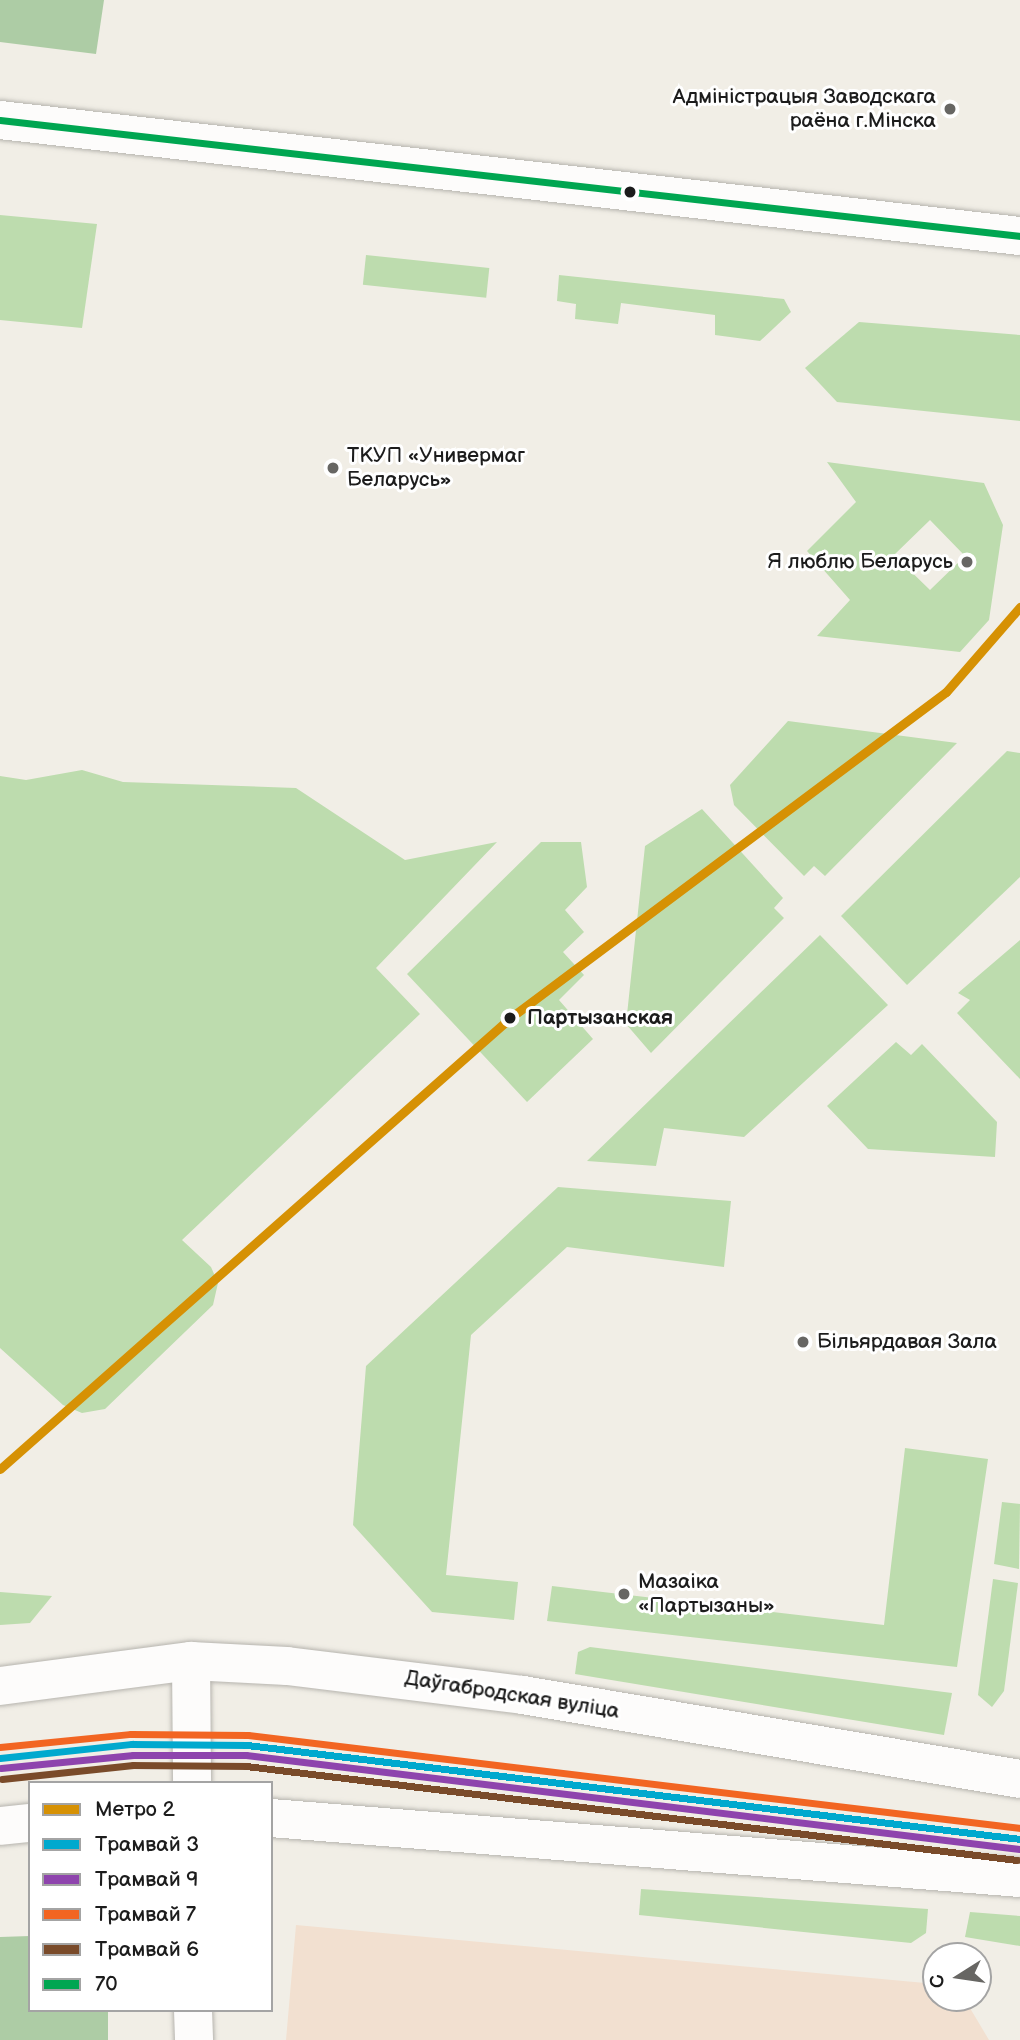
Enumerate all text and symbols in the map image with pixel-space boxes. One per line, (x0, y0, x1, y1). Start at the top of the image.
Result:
place label: Адміністрацыя Заводскага раёна г.Мінска (673, 84, 936, 134)
marker: Адміністрацыя Заводскага раёна г.Мінска (942, 101, 958, 117)
unlabelled marker (623, 185, 637, 199)
place label: ТКУП «Универмаг Беларусь» (347, 443, 525, 493)
marker: ТКУП «Универмаг Беларусь» (325, 460, 341, 476)
place label: Я люблю Беларусь (767, 549, 953, 575)
marker: Я люблю Беларусь (959, 554, 975, 570)
place label: Партызанская (527, 1005, 673, 1031)
marker: Партызанская (499, 1007, 521, 1029)
place label: Більярдавая Зала (817, 1329, 997, 1355)
marker: Більярдавая Зала (795, 1334, 811, 1350)
place label: Мазаіка «Партызаны» (638, 1569, 775, 1619)
marker: Мазаіка «Партызаны» (616, 1586, 632, 1602)
street label: Даўгабродская вуліца (403, 1666, 621, 1724)
legend (28, 1781, 273, 2012)
text: Метро 2 (95, 1797, 175, 1822)
text: Трамвай 3 (95, 1832, 199, 1857)
text: Трамвай 9 (95, 1867, 199, 1892)
text: Трамвай 7 (95, 1902, 196, 1927)
text: Трамвай 6 (95, 1937, 199, 1962)
north arrow (922, 1942, 992, 2012)
text: 70 (95, 1972, 118, 1997)
text: С (925, 1972, 951, 1990)

